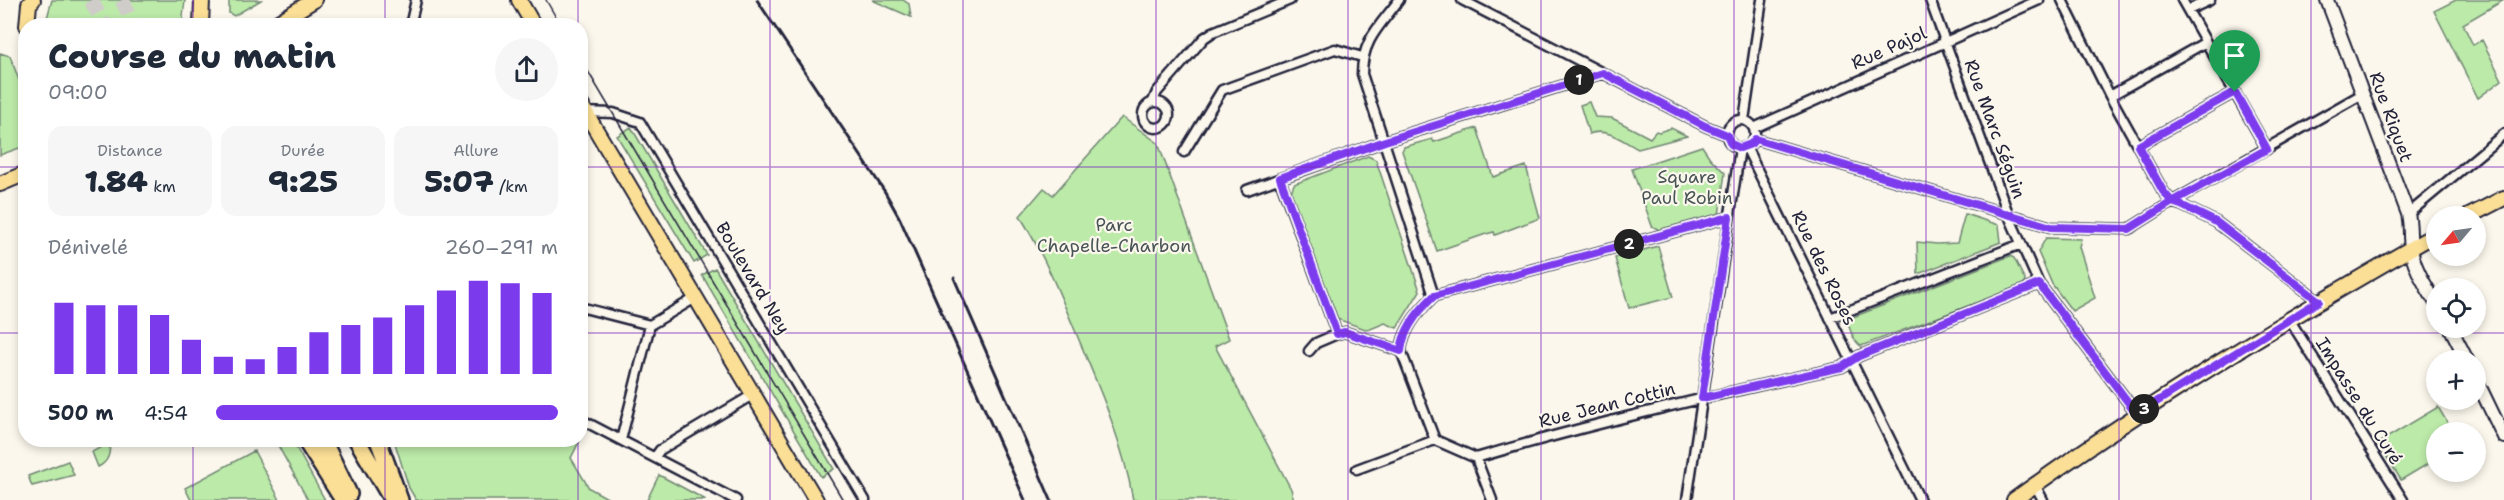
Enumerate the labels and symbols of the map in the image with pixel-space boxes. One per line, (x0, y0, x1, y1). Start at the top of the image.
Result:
street label: Rue Pajol (1848, 21, 1931, 75)
pin (2209, 30, 2260, 92)
street label: Rue Marc Séguin (1959, 56, 2031, 202)
pin: 1 (1564, 65, 1594, 95)
street label: Rue Riquet (2364, 69, 2418, 166)
park label: Square Paul Robin (1641, 165, 1733, 210)
north arrow (2426, 206, 2486, 266)
street label: Rue des Roses (1786, 207, 1862, 329)
park label: Parc Chapelle-Charbon (1037, 213, 1191, 258)
street label: Boulevard Ney (710, 218, 796, 338)
pin: 2 (1614, 229, 1644, 259)
street label: Impasse du Curé (2310, 333, 2408, 469)
street label: Rue Jean Cottin (1536, 376, 1678, 434)
pin: 3 (2129, 394, 2159, 424)

